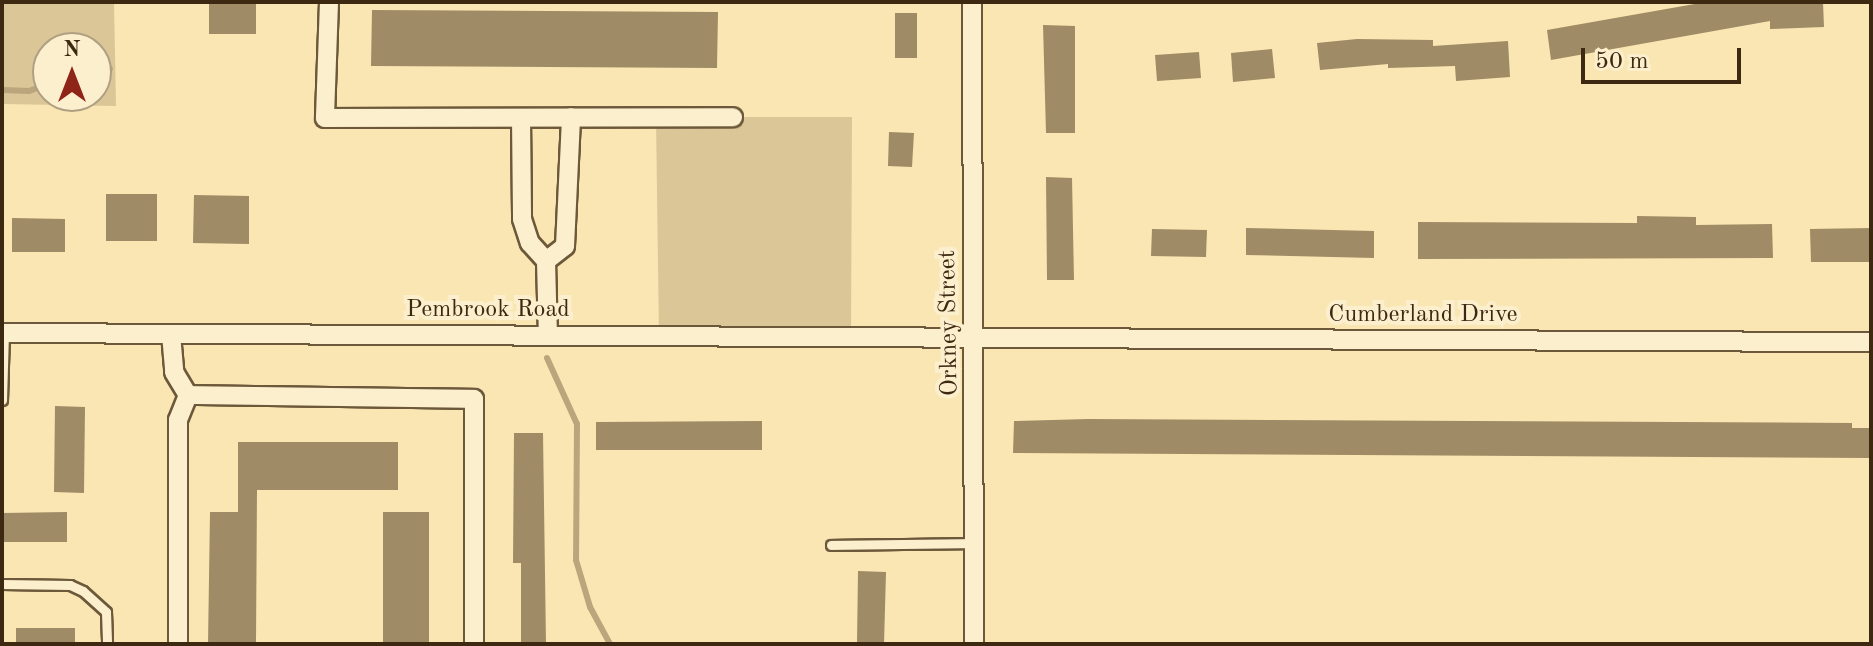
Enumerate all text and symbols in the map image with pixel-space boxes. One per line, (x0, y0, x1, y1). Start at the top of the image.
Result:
north arrow (32, 32, 112, 112)
scale bar (1585, 32, 1745, 82)
text: N (64, 39, 80, 61)
text: 50 m (1595, 50, 1649, 74)
street label: Orkney Street (934, 250, 966, 396)
street label: Pembrook Road (406, 297, 570, 325)
street label: Cumberland Drive (1328, 302, 1518, 330)

